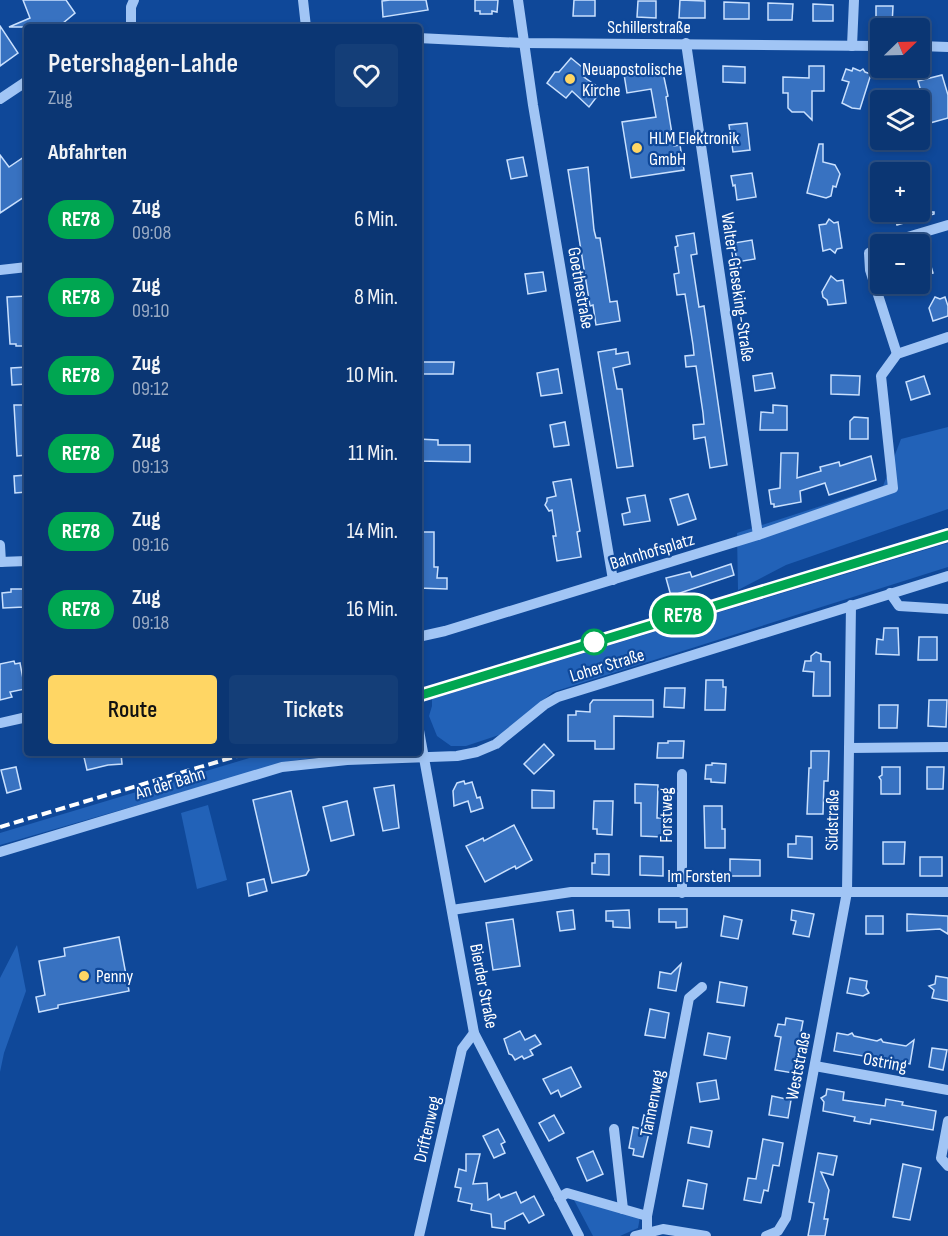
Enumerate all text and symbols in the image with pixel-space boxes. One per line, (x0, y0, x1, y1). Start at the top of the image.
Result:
street label: Schillerstraße (607, 17, 691, 38)
north arrow (870, 18, 930, 78)
map controls (870, 18, 930, 294)
button: heart (335, 44, 398, 107)
text: Petershagen-Lahde (48, 47, 238, 80)
place label: Neuapostolische Kirche (582, 59, 683, 101)
marker: Neuapostolische Kirche (563, 72, 577, 86)
text: Zug (48, 86, 72, 110)
button: layers (870, 90, 930, 150)
place label: HLM Elektronik GmbH (649, 128, 739, 170)
text: Abfahrten (48, 139, 127, 166)
marker: HLM Elektronik GmbH (630, 141, 644, 155)
button: + (870, 162, 930, 222)
text: Zug (132, 194, 160, 221)
text: 6 Min. (354, 206, 398, 233)
text: RE78 (62, 207, 100, 232)
street label: Walter-Gieseking-Straße (717, 211, 758, 363)
text: 09:08 (132, 221, 171, 245)
button: − (870, 234, 930, 294)
street label: Goethestraße (563, 246, 598, 331)
text: Zug (132, 272, 160, 299)
text: 8 Min. (354, 284, 398, 311)
text: RE78 (62, 285, 100, 310)
text: 09:10 (132, 299, 169, 323)
text: Zug (132, 350, 160, 377)
text: 10 Min. (346, 362, 398, 389)
text: RE78 (62, 363, 100, 388)
text: 09:12 (132, 377, 169, 401)
text: Zug (132, 428, 160, 455)
text: 11 Min. (348, 440, 398, 467)
text: RE78 (62, 441, 100, 466)
text: 09:13 (132, 455, 169, 479)
text: Zug (132, 506, 160, 533)
text: 14 Min. (347, 518, 398, 545)
text: RE78 (62, 519, 100, 544)
street label: Bahnhofsplatz (607, 529, 697, 574)
text: 09:16 (132, 533, 169, 557)
text: Zug (132, 584, 160, 611)
text: 16 Min. (346, 596, 398, 623)
line badge: RE78 (641, 596, 725, 634)
text: RE78 (62, 597, 100, 622)
text: RE78 (664, 603, 702, 628)
text: 09:18 (132, 611, 169, 635)
unlabelled marker (581, 629, 607, 655)
street label: Loher Straße (567, 644, 647, 687)
button: Route (48, 675, 217, 744)
button: Tickets (229, 675, 398, 744)
street label: An der Bahn (132, 763, 208, 804)
street label: Forstweg (656, 787, 677, 843)
street label: Südstraße (821, 789, 844, 851)
street label: Im Forsten (667, 866, 731, 887)
street label: Bierder Straße (465, 942, 502, 1030)
place label: Penny (96, 966, 133, 987)
marker: Penny (77, 969, 91, 983)
street label: Weststraße (782, 1030, 815, 1102)
street label: Ostring (861, 1048, 909, 1077)
street label: Tannenweg (636, 1068, 669, 1138)
street label: Driftenweg (410, 1094, 445, 1164)

